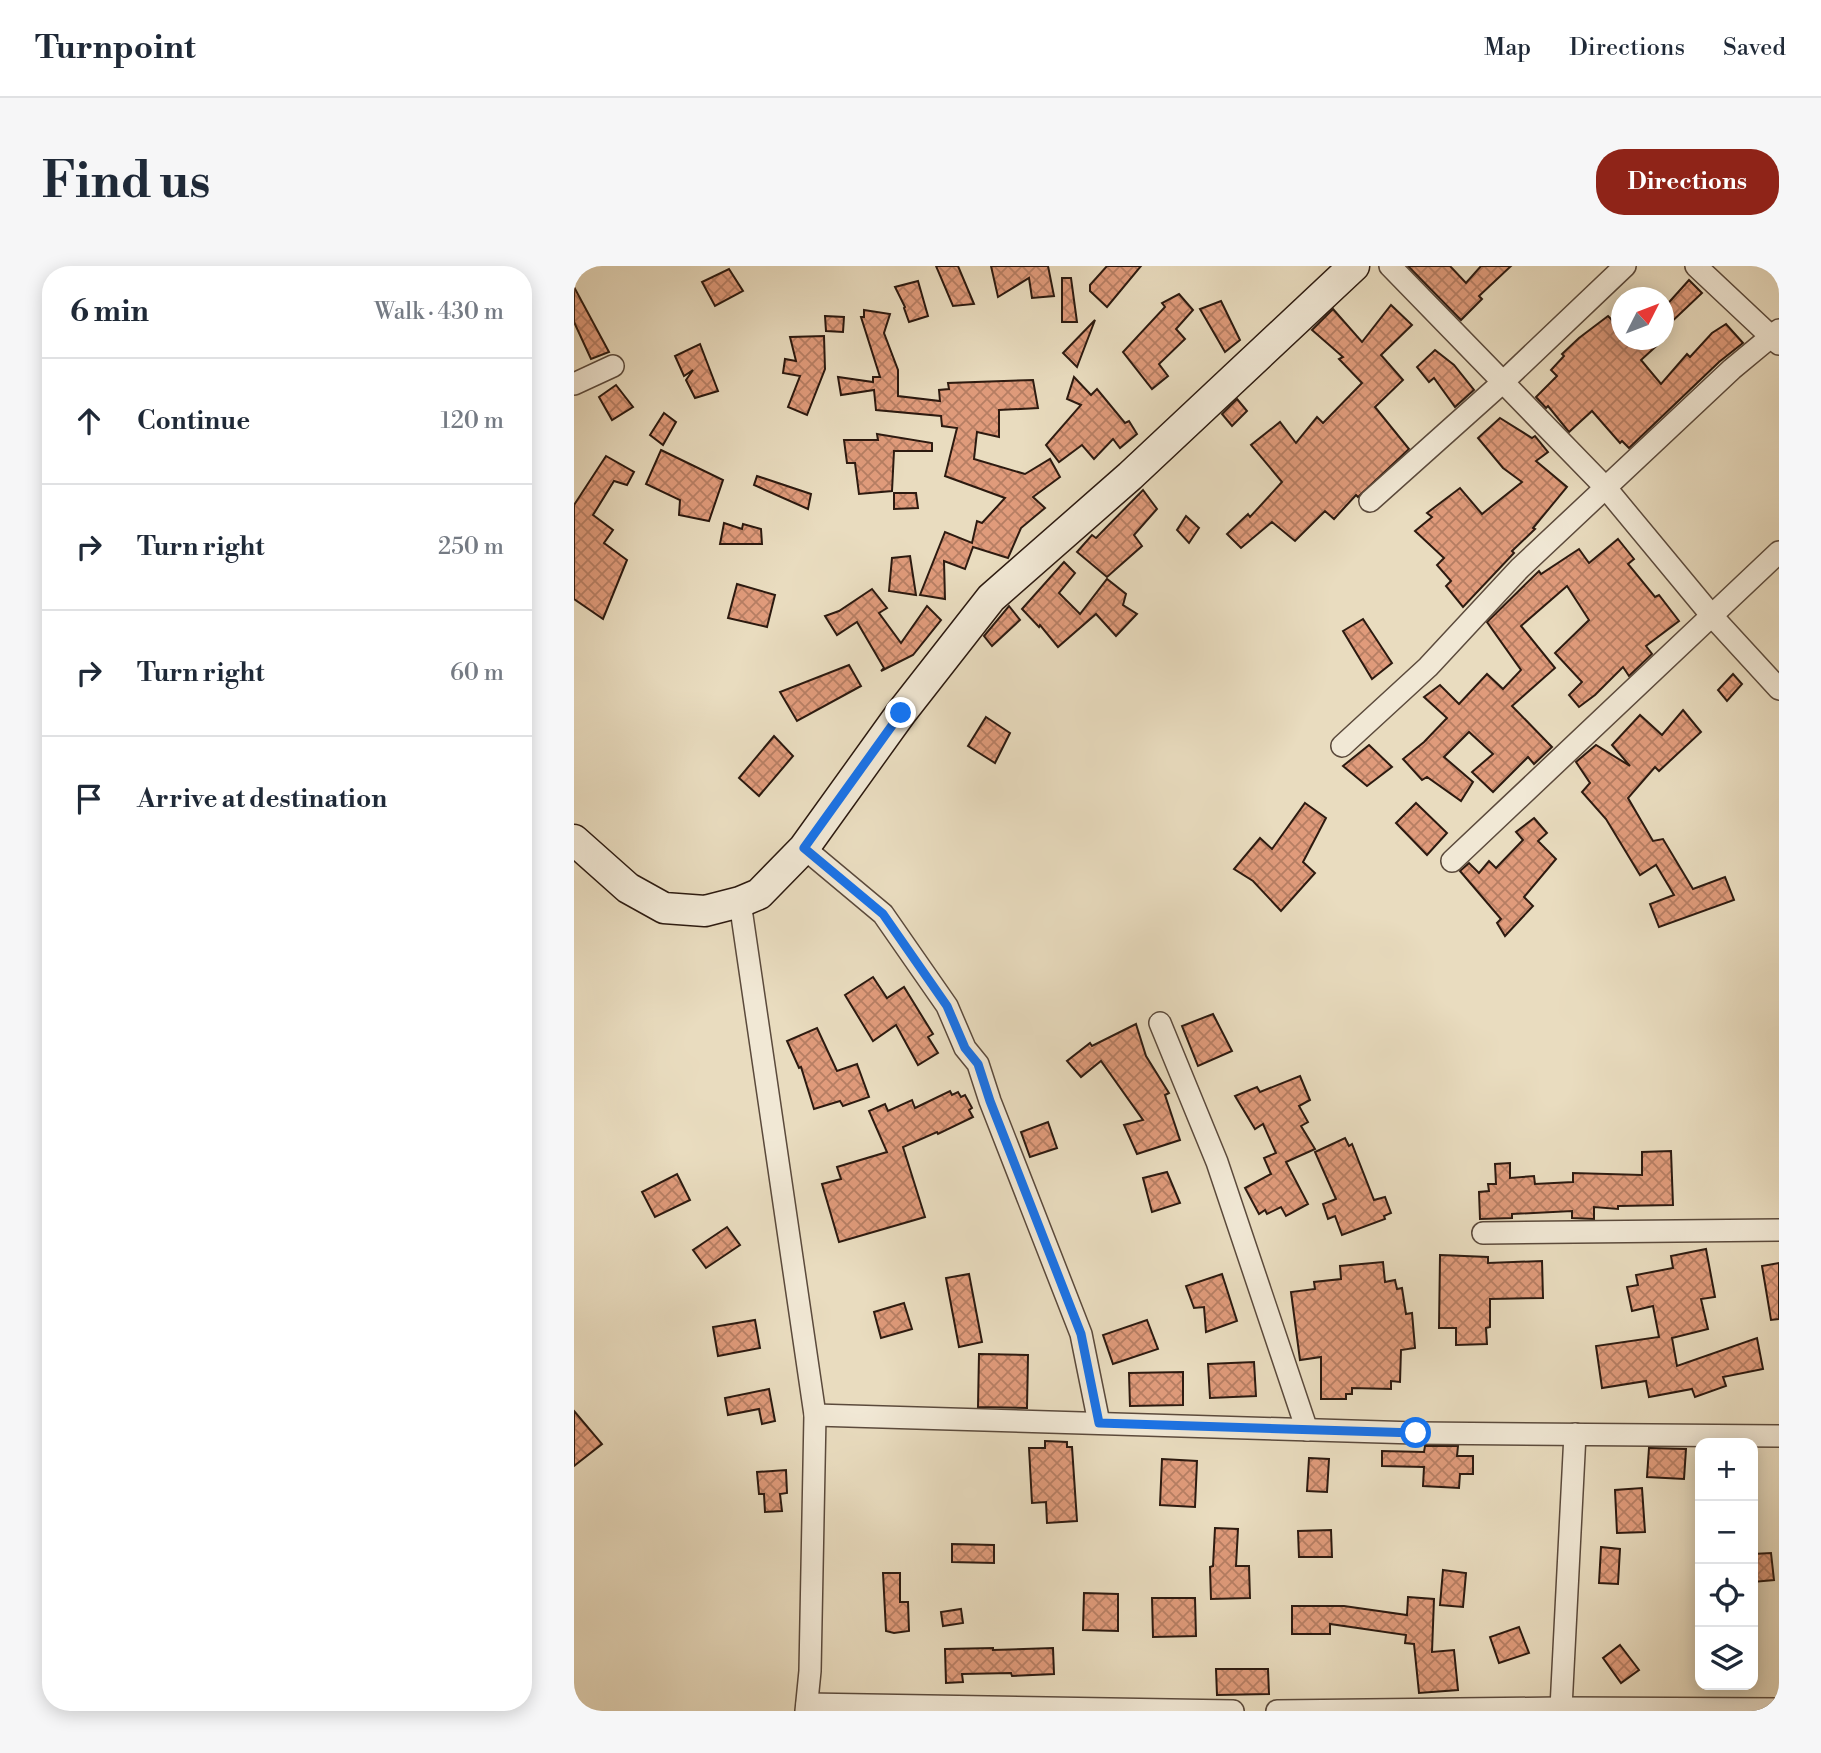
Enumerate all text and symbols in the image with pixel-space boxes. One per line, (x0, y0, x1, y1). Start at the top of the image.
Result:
text: Turnpoint (35, 28, 196, 69)
text: Map (1484, 33, 1531, 63)
text: Directions (1569, 33, 1685, 63)
text: Saved (1723, 33, 1786, 63)
button: Directions (1596, 149, 1779, 215)
text: Find us (42, 152, 211, 213)
north arrow (1611, 287, 1674, 350)
text: 6 min (70, 293, 149, 331)
text: Walk · 430 m (374, 298, 504, 326)
icon: ahead (70, 402, 108, 440)
text: Continue (137, 405, 250, 437)
text: 120 m (440, 407, 504, 435)
icon: right (70, 528, 108, 566)
text: Turn right (137, 531, 265, 563)
text: 250 m (438, 533, 504, 561)
icon: right (70, 654, 108, 692)
text: Turn right (137, 657, 265, 689)
text: 60 m (450, 659, 504, 687)
route end (885, 697, 916, 728)
icon: arrive (70, 780, 108, 818)
text: Arrive at destination (137, 783, 387, 815)
route start (1400, 1417, 1431, 1448)
map controls (1695, 1438, 1758, 1690)
button: + (1695, 1438, 1758, 1501)
button: − (1695, 1501, 1758, 1564)
button: locate (1695, 1564, 1758, 1627)
button: layers (1695, 1627, 1758, 1690)

